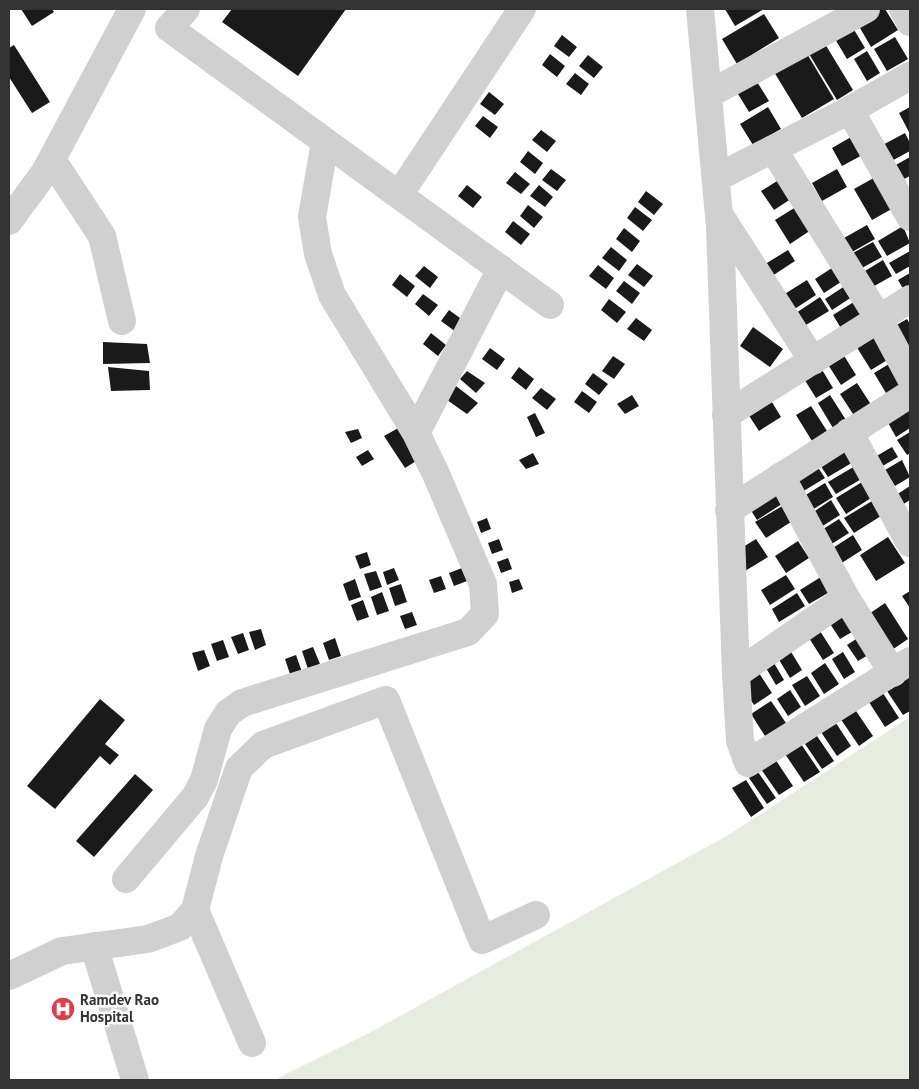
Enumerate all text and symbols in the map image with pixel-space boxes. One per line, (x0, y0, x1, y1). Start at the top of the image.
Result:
place label: Ramdev Rao Hospital (80, 990, 159, 1026)
hospital icon: Ramdev Rao Hospital (50, 996, 76, 1022)

